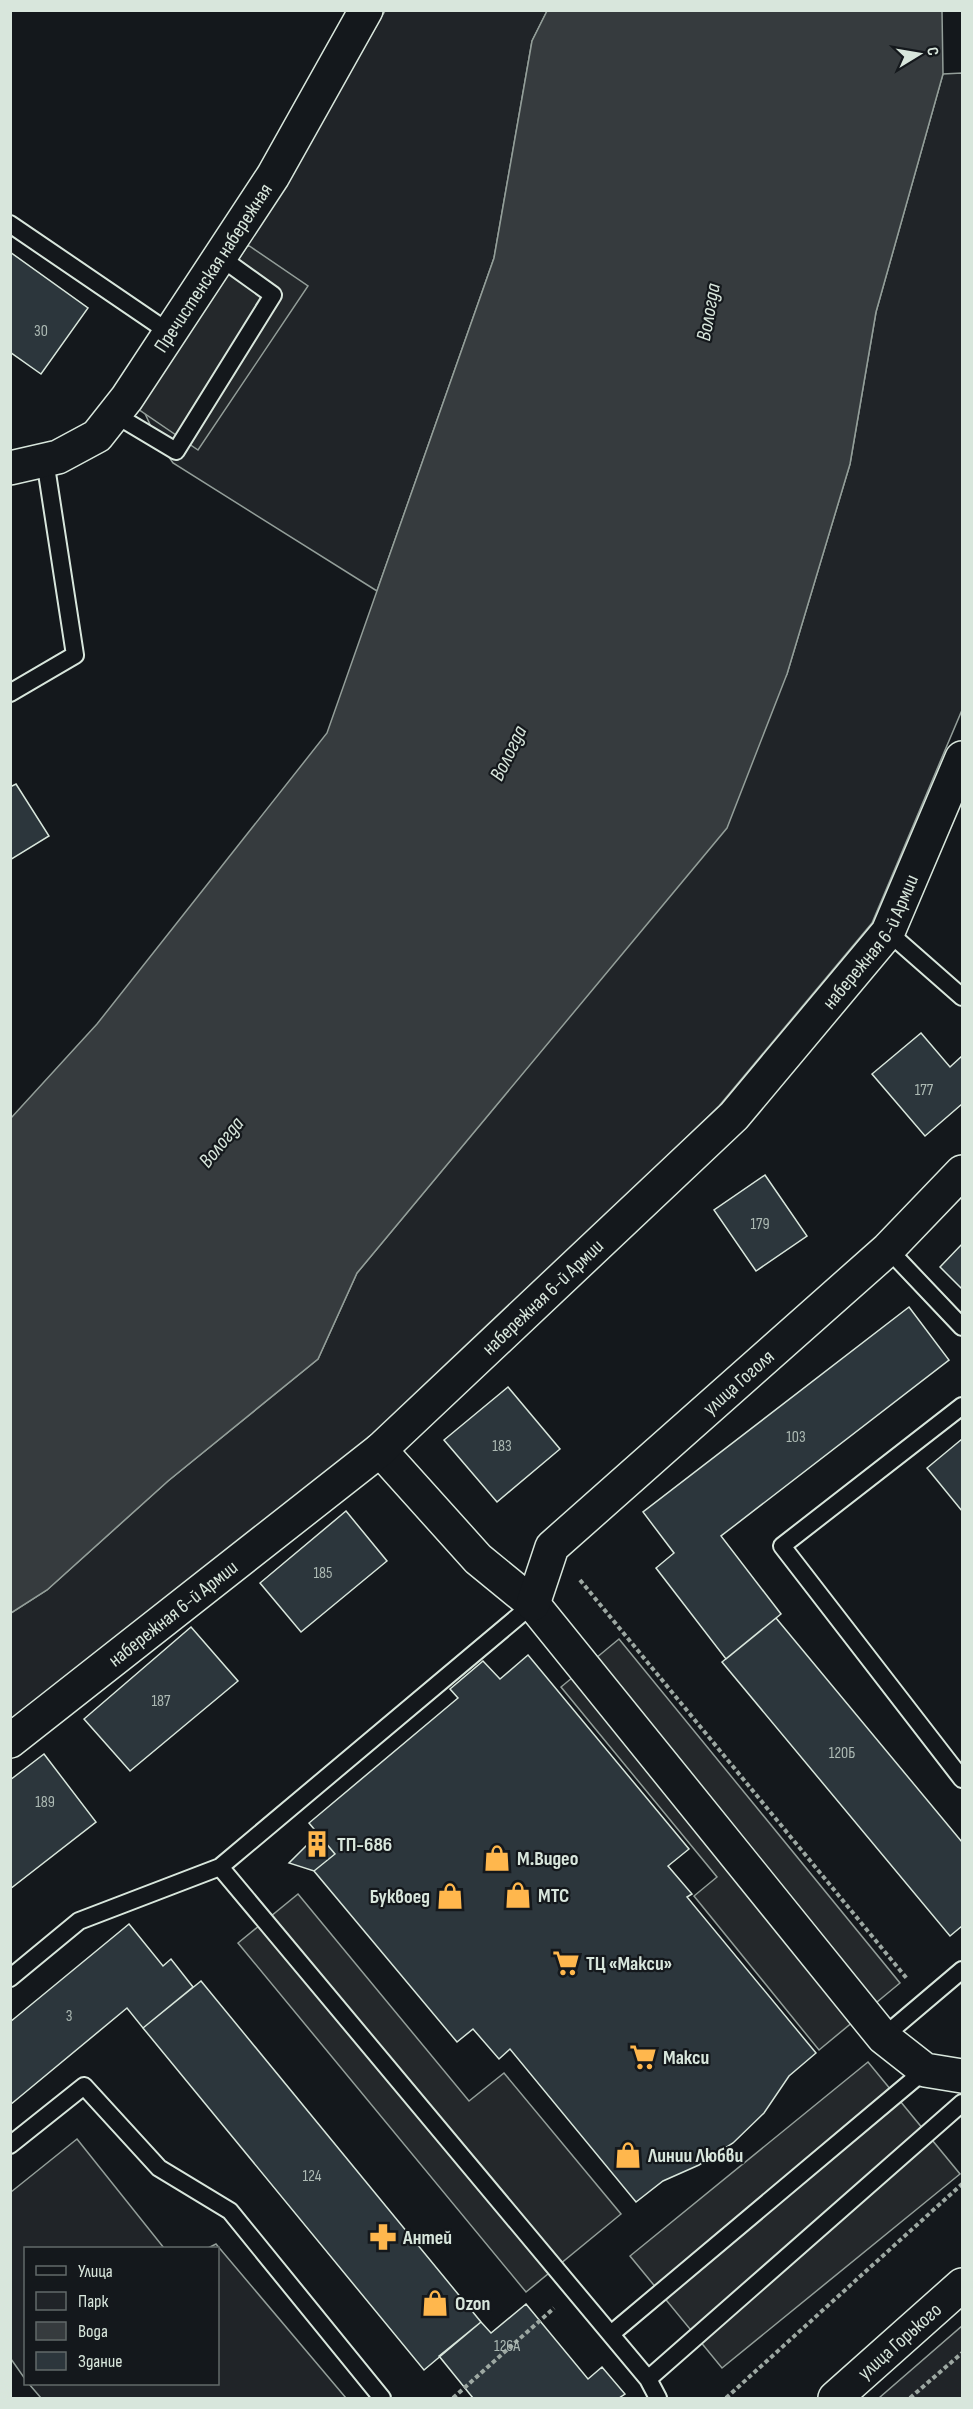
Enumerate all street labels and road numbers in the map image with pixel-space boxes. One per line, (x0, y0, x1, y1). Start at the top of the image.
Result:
street label: Пречистенская набережная (149, 179, 278, 357)
street label: набережная 6-й Армии (818, 871, 924, 1014)
street label: набережная 6-й Армии (477, 1235, 609, 1360)
street label: улица Гоголя (698, 1345, 779, 1420)
street label: набережная 6-й Армии (104, 1556, 243, 1672)
street label: улица Горького (853, 2298, 947, 2385)

